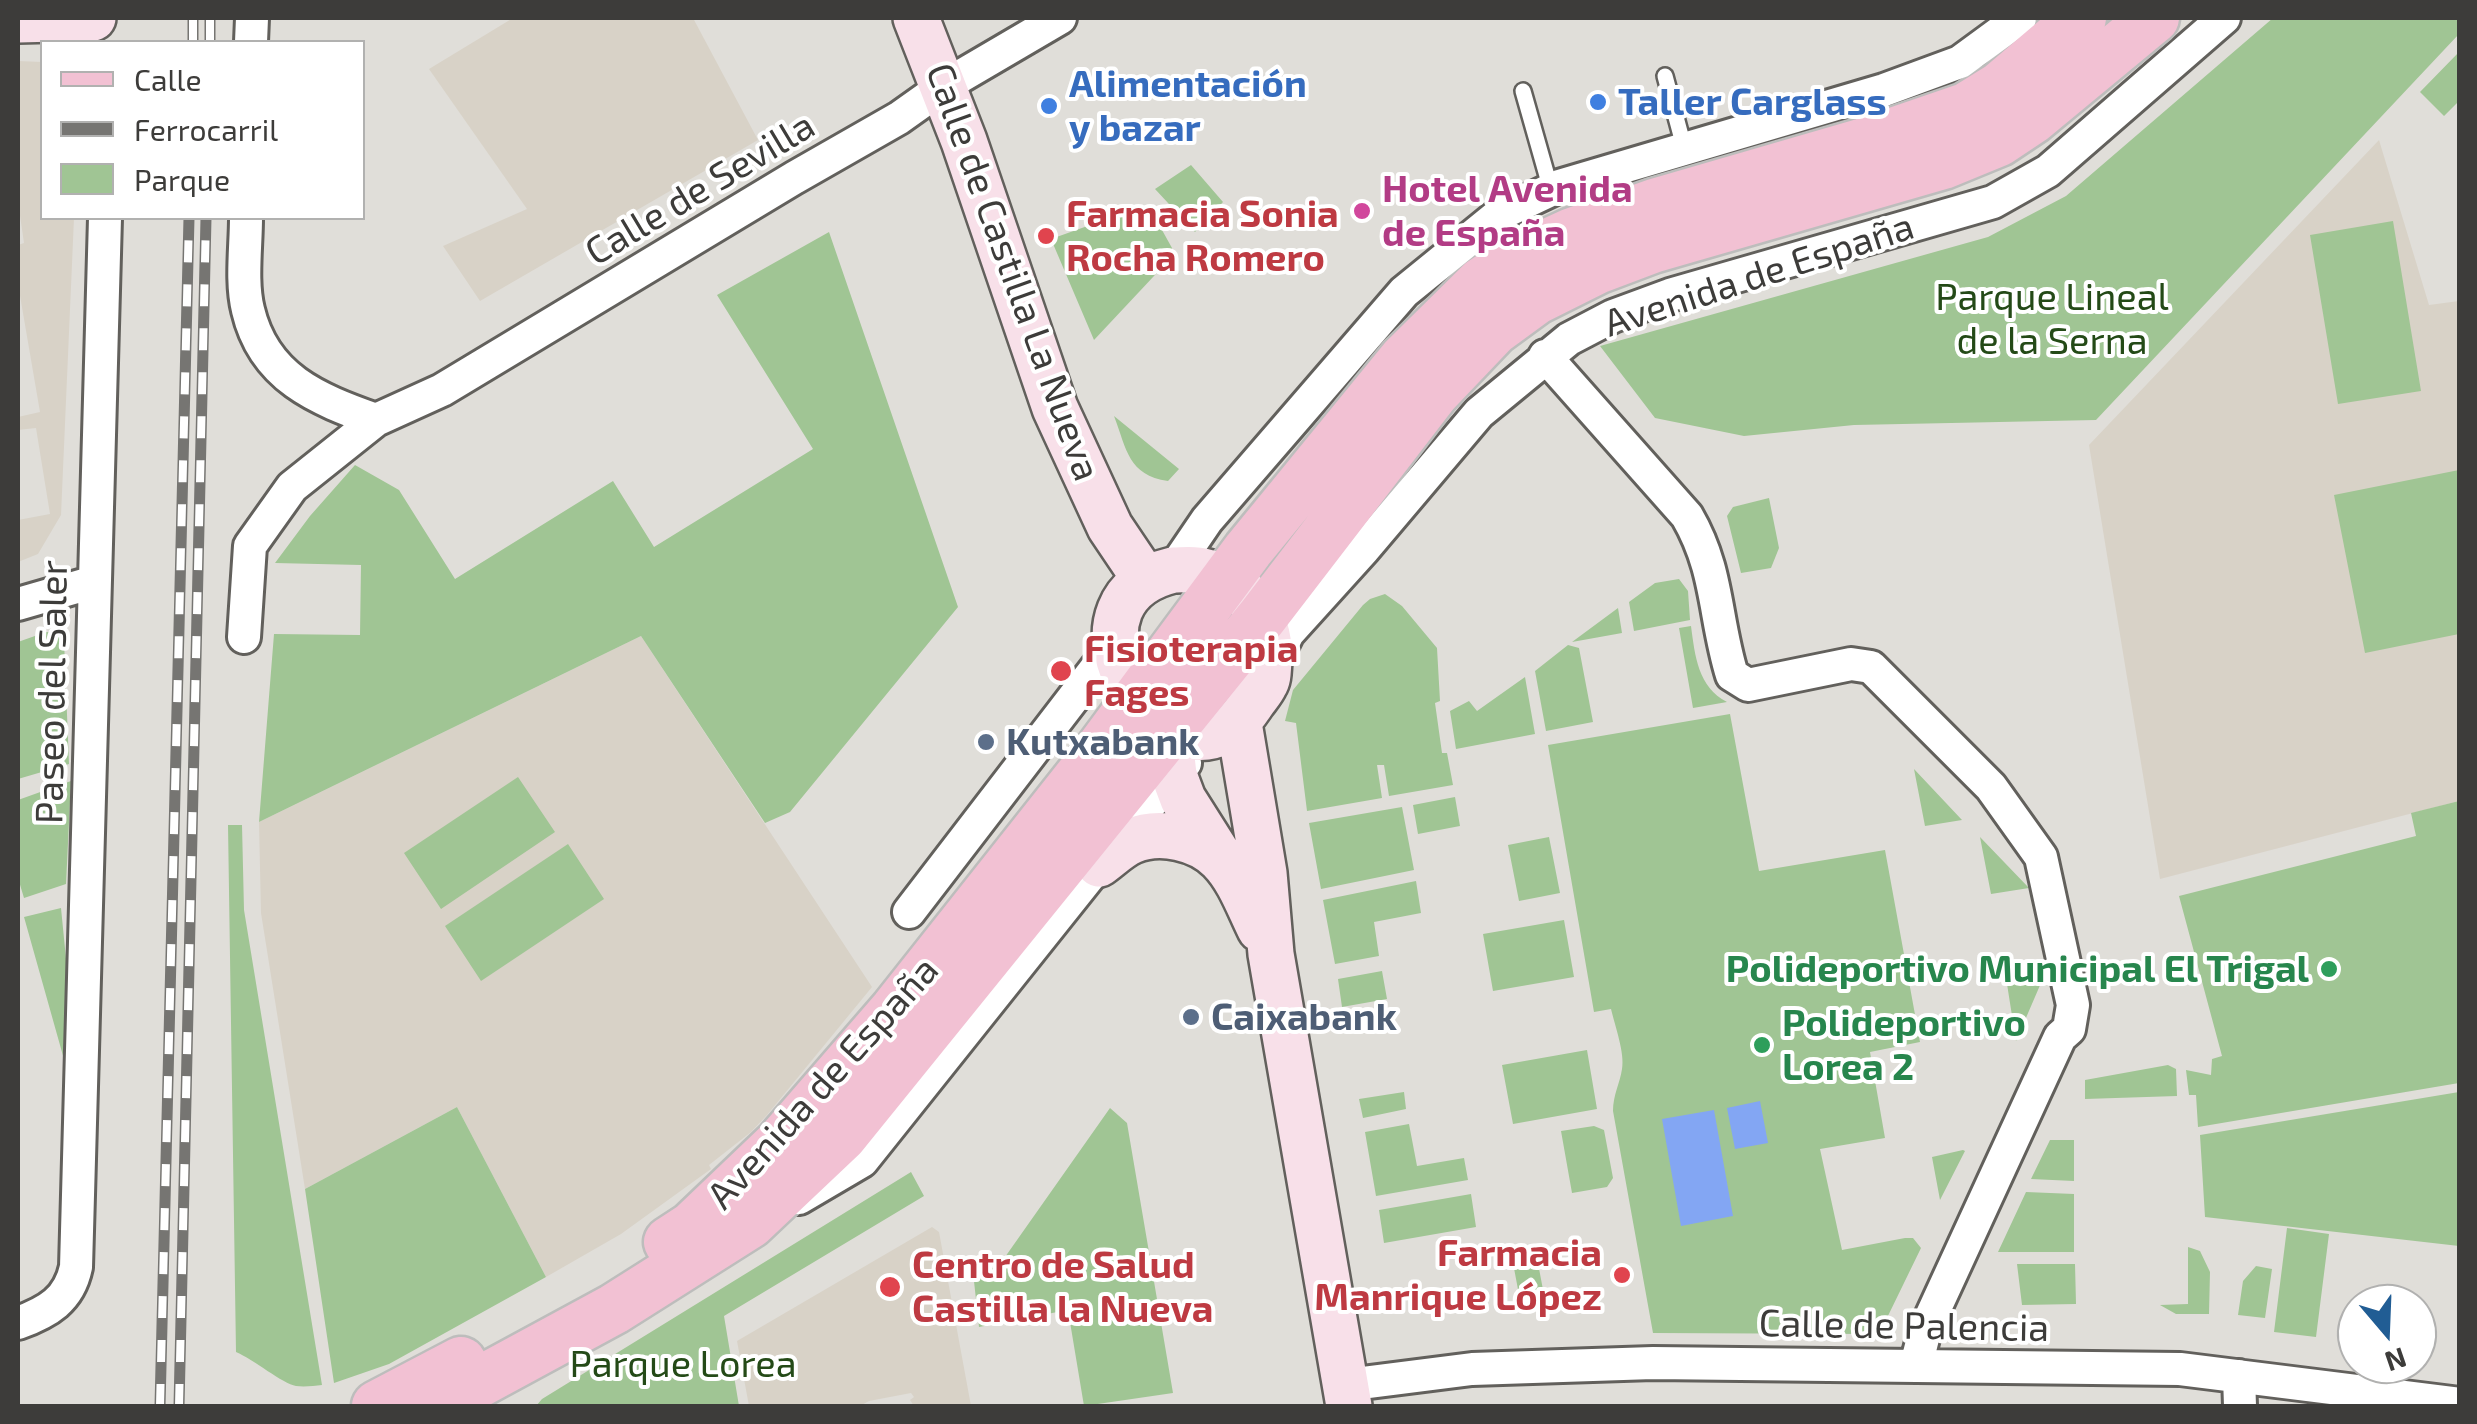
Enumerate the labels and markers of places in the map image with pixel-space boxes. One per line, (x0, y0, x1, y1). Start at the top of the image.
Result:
place label: Alimentación y bazar (1069, 61, 1307, 150)
place label: Taller Carglass (1618, 79, 1887, 125)
marker: Taller Carglass (1587, 91, 1609, 113)
marker: Alimentación y bazar (1038, 95, 1060, 117)
place label: Hotel Avenida de España (1382, 166, 1633, 255)
place label: Farmacia Sonia Rocha Romero (1066, 191, 1339, 280)
marker: Hotel Avenida de España (1351, 200, 1373, 222)
marker: Farmacia Sonia Rocha Romero (1035, 225, 1057, 247)
place label: Fisioterapia Fages (1084, 626, 1298, 716)
marker: Fisioterapia Fages (1048, 658, 1074, 684)
place label: Kutxabank (1006, 719, 1199, 765)
marker: Kutxabank (975, 731, 997, 753)
place label: Polideportivo Municipal El Trigal (1726, 946, 2309, 992)
marker: Polideportivo Municipal El Trigal (2318, 958, 2340, 980)
place label: Caixabank (1211, 994, 1397, 1040)
place label: Polideportivo Lorea 2 (1782, 1000, 2026, 1090)
marker: Caixabank (1180, 1006, 1202, 1028)
marker: Polideportivo Lorea 2 (1751, 1034, 1773, 1056)
place label: Farmacia Manrique López (1314, 1230, 1602, 1320)
place label: Centro de Salud Castilla la Nueva (912, 1242, 1213, 1332)
marker: Farmacia Manrique López (1611, 1264, 1633, 1286)
marker: Centro de Salud Castilla la Nueva (877, 1274, 903, 1300)

